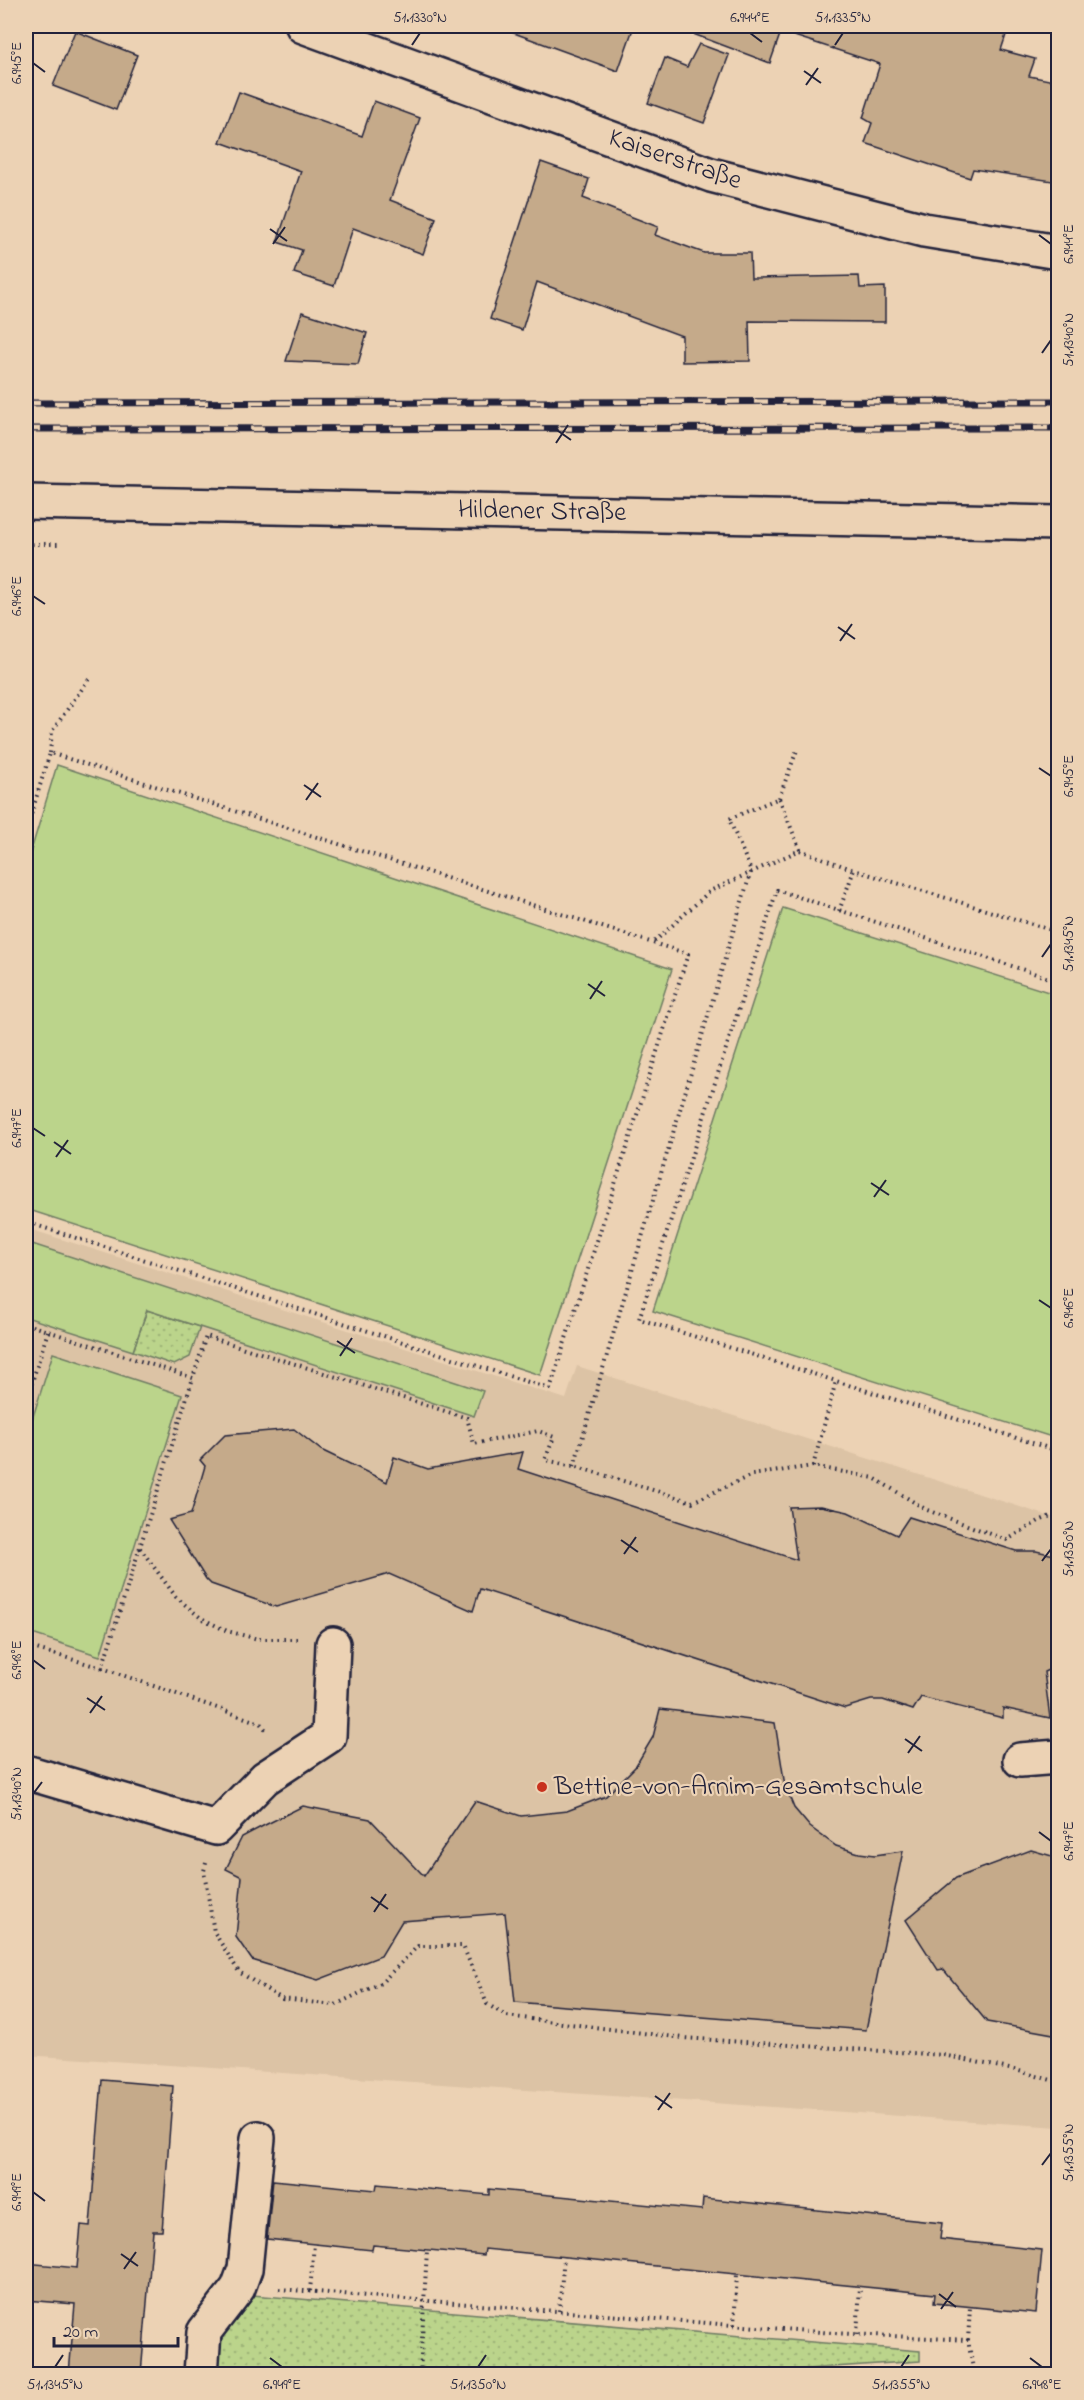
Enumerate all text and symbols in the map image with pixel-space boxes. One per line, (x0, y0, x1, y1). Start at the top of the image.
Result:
text: 51.1330°N (393, 7, 447, 29)
text: 6.944°E (730, 7, 770, 29)
text: 51.1335°N (815, 7, 871, 29)
text: 6.945°E (6, 42, 28, 84)
street label: Kaiserstraße (603, 119, 748, 201)
text: 6.944°E (1058, 224, 1080, 264)
text: 51.1340°N (1058, 313, 1080, 367)
street label: Hildener Straße (457, 491, 627, 533)
text: 6.946°E (6, 576, 28, 616)
text: 6.945°E (1058, 755, 1080, 797)
text: 51.1345°N (1058, 916, 1080, 972)
text: 6.947°E (6, 1108, 28, 1148)
text: 6.946°E (1058, 1288, 1080, 1328)
text: 51.1350°N (1058, 1521, 1080, 1577)
text: 6.948°E (6, 1640, 28, 1680)
text: 51.1340°N (6, 1767, 28, 1821)
place label: Bettine-von-Arnim-Gesamtschule (553, 1768, 924, 1807)
marker: Bettine-von-Arnim-Gesamtschule (535, 1780, 549, 1794)
text: 6.947°E (1058, 1821, 1080, 1861)
text: 51.1355°N (1058, 2124, 1080, 2182)
text: 6.949°E (6, 2173, 28, 2211)
scale bar (54, 2310, 178, 2348)
text: 20 m (63, 2320, 98, 2346)
text: 51.1345°N (27, 2374, 83, 2396)
text: 6.949°E (263, 2374, 301, 2396)
text: 51.1350°N (450, 2374, 506, 2396)
text: 51.1355°N (872, 2374, 930, 2396)
text: 6.948°E (1022, 2374, 1062, 2396)

